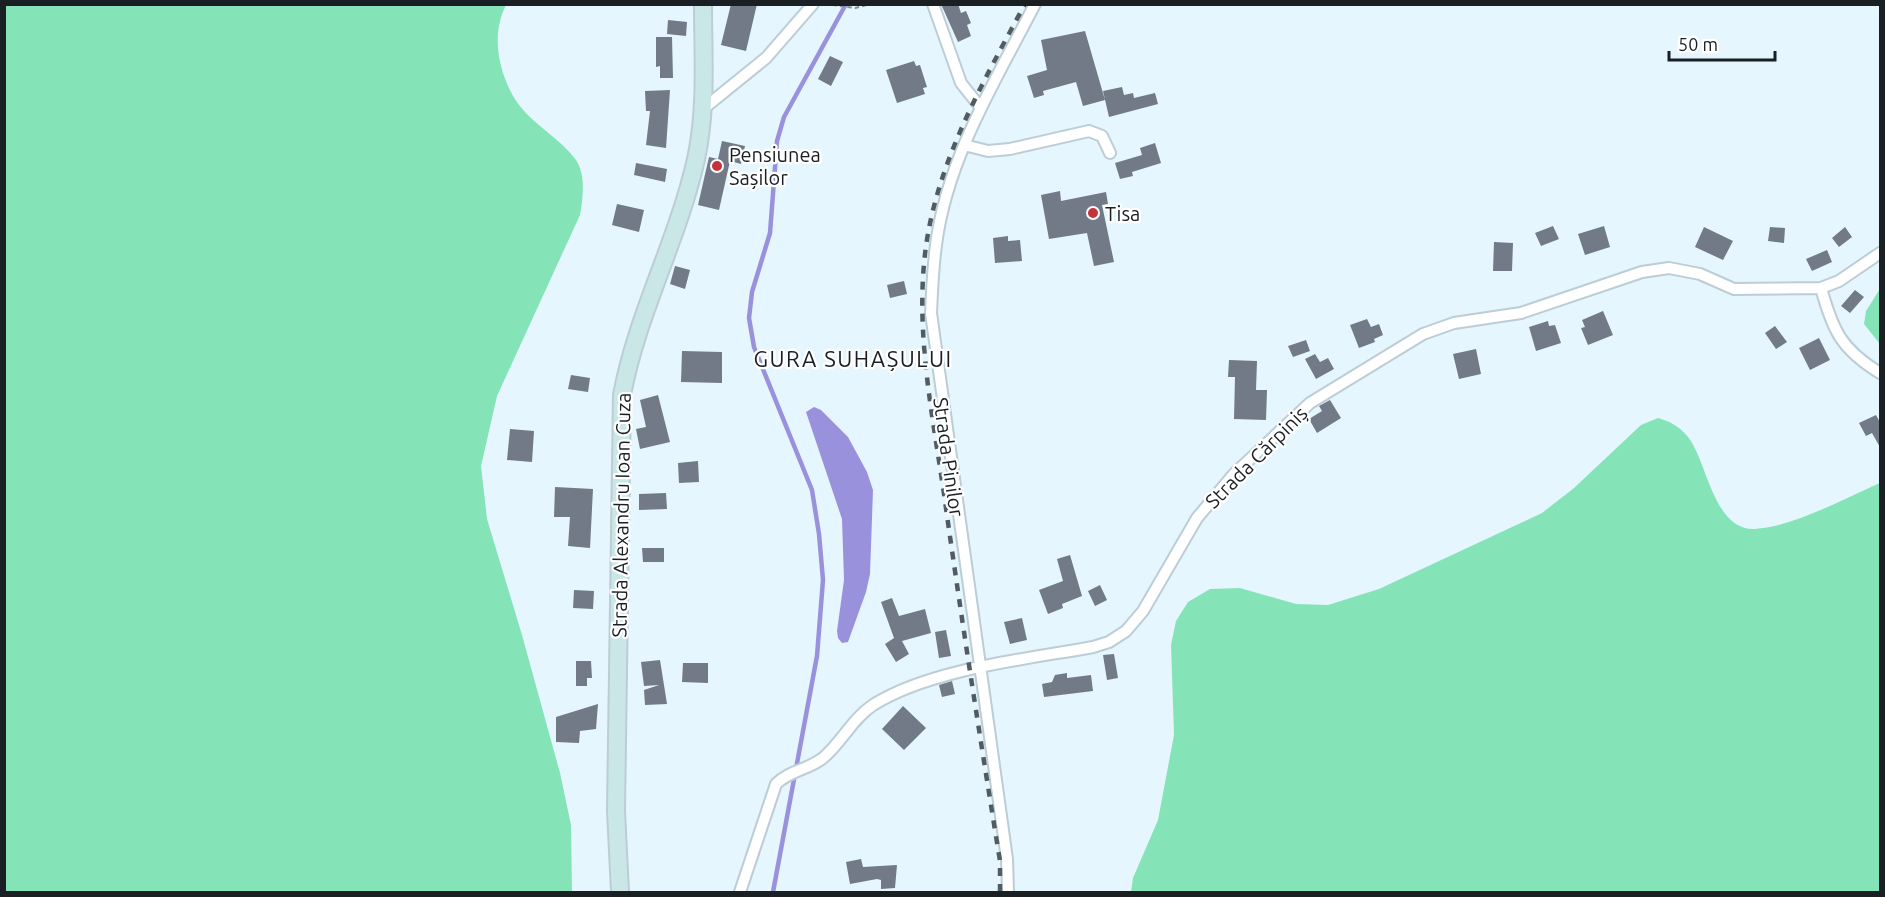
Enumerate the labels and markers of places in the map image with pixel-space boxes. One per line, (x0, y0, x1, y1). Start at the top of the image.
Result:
place label: Pensiunea Sașilor (729, 143, 821, 189)
marker: Pensiunea Sașilor (710, 159, 724, 173)
place label: Tisa (1105, 202, 1140, 225)
marker: Tisa (1086, 206, 1100, 220)

